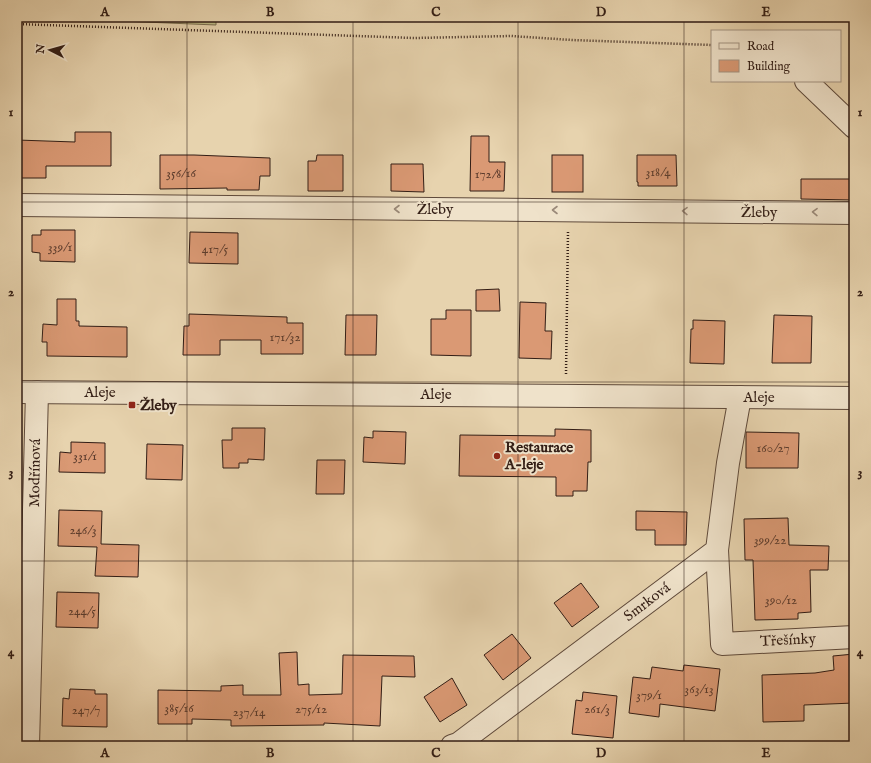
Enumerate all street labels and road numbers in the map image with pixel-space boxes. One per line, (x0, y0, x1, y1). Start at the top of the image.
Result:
street label: Žleby (417, 200, 454, 219)
street label: Žleby (741, 203, 778, 222)
street label: Aleje (83, 383, 116, 402)
street label: Aleje (419, 385, 452, 404)
street label: Aleje (742, 388, 775, 407)
street label: Modřínová (25, 438, 45, 507)
street label: Smrková (620, 578, 675, 626)
street label: Třešínky (760, 629, 817, 651)

